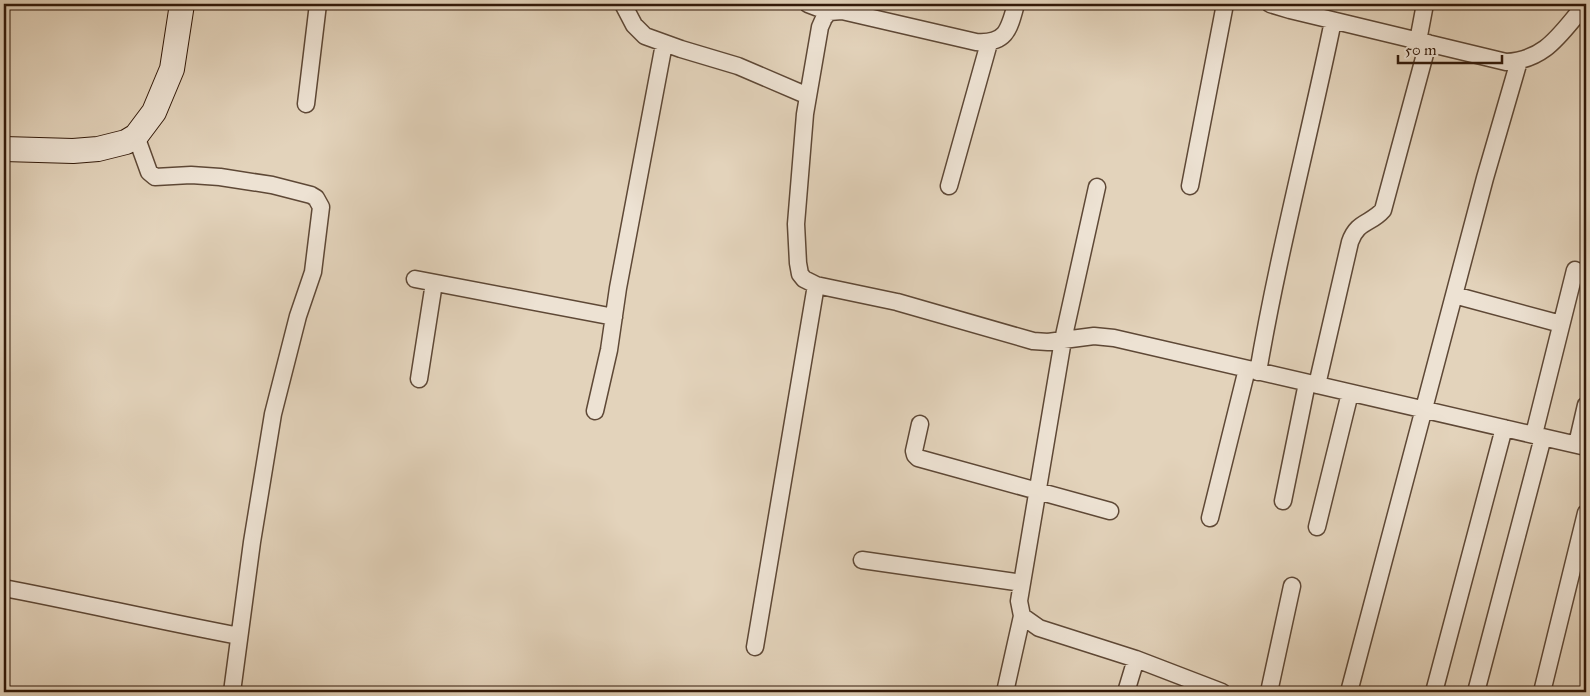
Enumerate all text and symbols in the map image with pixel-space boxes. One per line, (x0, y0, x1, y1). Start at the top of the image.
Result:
scale bar (1398, 32, 1501, 64)
text: 50 m (1405, 41, 1437, 59)

